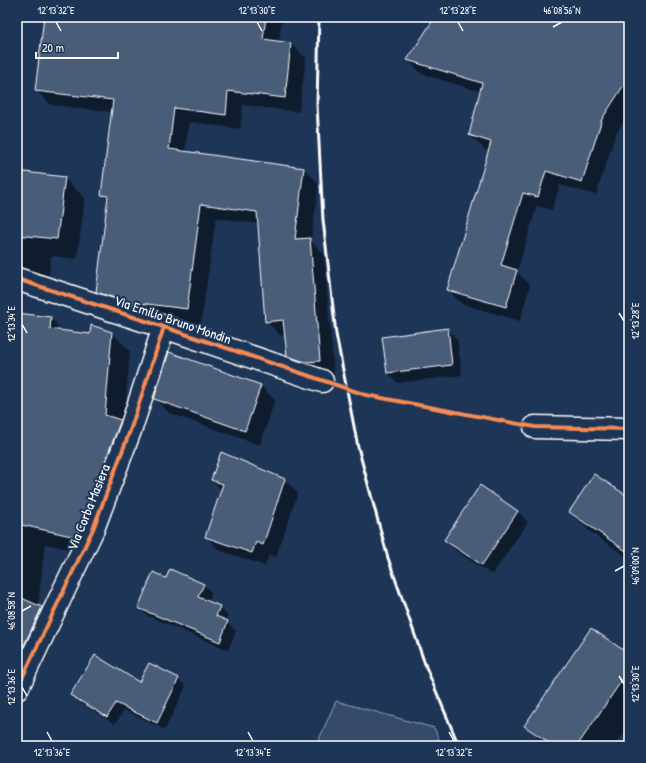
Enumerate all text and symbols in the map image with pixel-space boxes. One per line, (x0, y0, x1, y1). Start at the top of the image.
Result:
text: 12°13'32"E (38, 4, 75, 17)
text: 12°13'30"E (239, 4, 276, 17)
text: 12°13'28"E (440, 4, 477, 17)
text: 46°08'56"N (543, 4, 581, 17)
scale bar (36, 34, 118, 60)
text: 20 m (42, 39, 64, 56)
street label: Via Emilio Bruno Mondin (112, 290, 234, 348)
text: 12°13'28"E (629, 302, 642, 339)
text: 12°13'34"E (5, 305, 18, 342)
street label: Via Corba Masiera (62, 460, 114, 553)
text: 46°09'00"N (629, 547, 642, 585)
text: 46°08'58"N (5, 592, 18, 630)
text: 12°13'30"E (629, 665, 642, 702)
text: 12°13'36"E (5, 668, 18, 705)
text: 12°13'36"E (34, 746, 71, 759)
text: 12°13'34"E (235, 746, 272, 759)
text: 12°13'32"E (436, 746, 473, 759)

